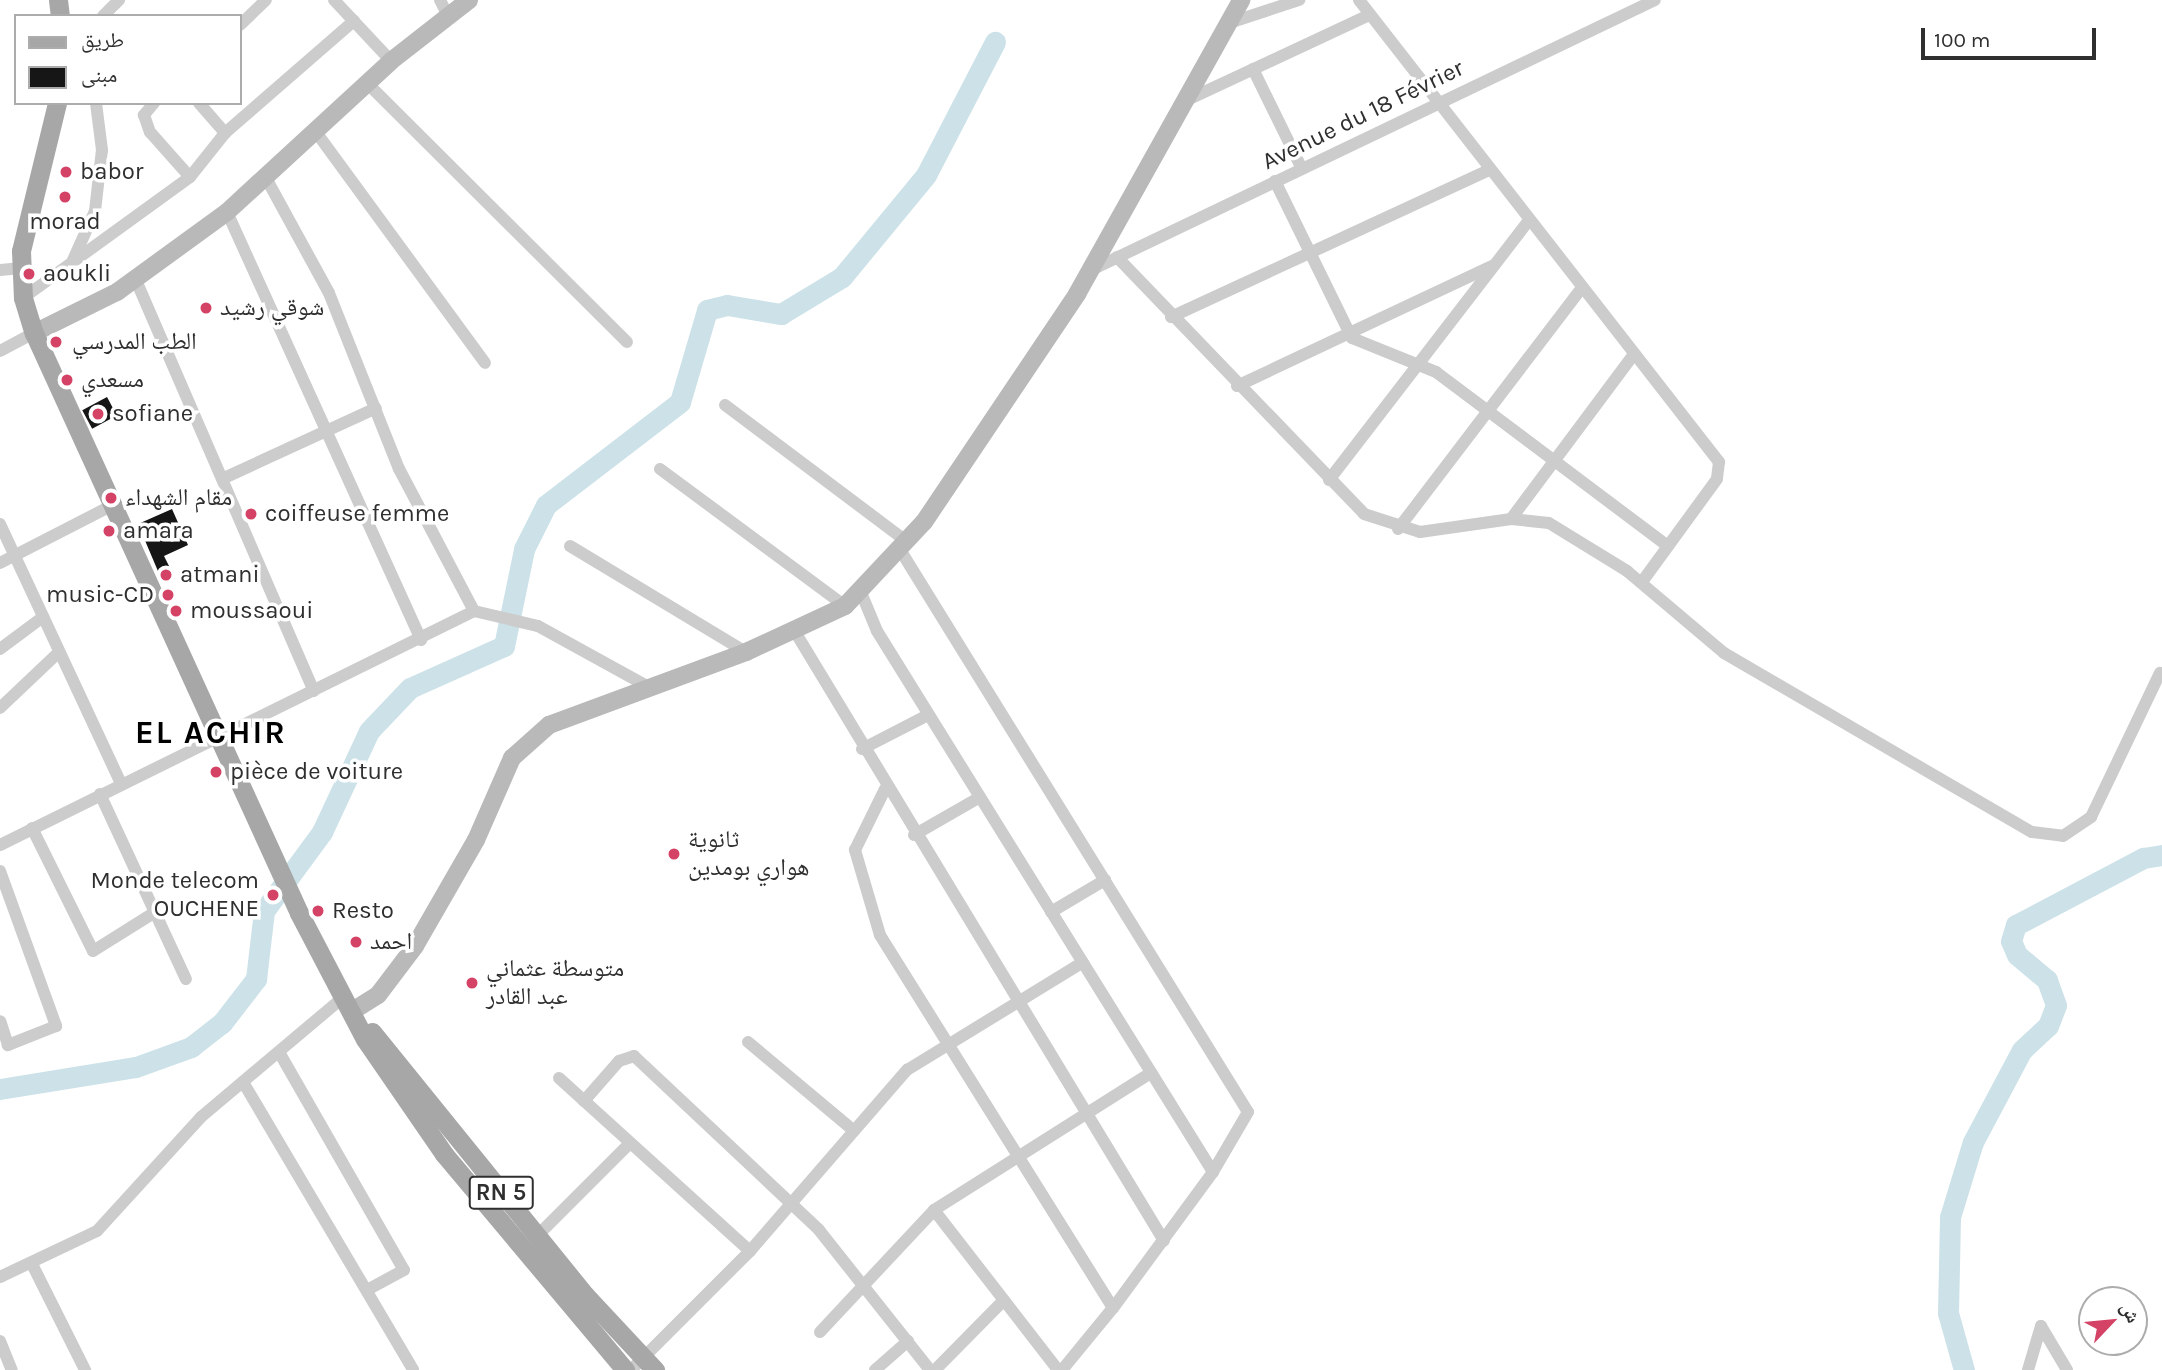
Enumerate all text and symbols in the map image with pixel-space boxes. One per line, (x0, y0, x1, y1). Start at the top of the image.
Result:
legend (14, 14, 242, 105)
scale bar (1924, 14, 2099, 58)
text: طريق (81, 28, 124, 52)
text: 100 m (1934, 28, 1991, 52)
street label: Avenue du 18 Février (1258, 54, 1468, 176)
text: مبنى (81, 63, 117, 87)
place label: babor (80, 158, 143, 186)
marker: babor (58, 164, 74, 180)
marker: morad (57, 189, 73, 205)
place label: morad (29, 208, 101, 236)
place label: aoukli (43, 260, 111, 288)
marker: aoukli (21, 266, 37, 282)
place label: شوقي رشيد (220, 294, 324, 322)
marker: شوقي رشيد (198, 300, 214, 316)
place label: الطب المدرسي (72, 328, 197, 356)
marker: الطب المدرسي (46, 332, 66, 352)
place label: مسعدي (81, 366, 144, 394)
marker: مسعدي (59, 372, 75, 388)
place label: sofiane (112, 400, 193, 428)
marker: sofiane (90, 406, 106, 422)
place label: مقام الشهداء (125, 484, 232, 512)
marker: مقام الشهداء (103, 490, 119, 506)
place label: coiffeuse femme (265, 500, 449, 528)
marker: coiffeuse femme (243, 506, 259, 522)
place label: amara (123, 517, 194, 545)
marker: amara (101, 523, 117, 539)
place label: atmani (180, 561, 260, 589)
marker: atmani (158, 567, 174, 583)
place label: music-CD (46, 581, 154, 609)
marker: music-CD (160, 587, 176, 603)
place label: moussaoui (190, 597, 313, 625)
marker: moussaoui (168, 603, 184, 619)
district label: EL ACHIR (136, 714, 286, 752)
place label: pièce de voiture (230, 758, 403, 786)
marker: pièce de voiture (208, 764, 224, 780)
place label: ثانوية هواري بومدين (688, 826, 809, 882)
marker: ثانوية هواري بومدين (666, 846, 682, 862)
place label: Monde telecom OUCHENE (90, 867, 259, 923)
marker: Monde telecom OUCHENE (265, 887, 281, 903)
place label: Resto (332, 897, 394, 925)
marker: Resto (310, 903, 326, 919)
place label: احمد (370, 928, 412, 956)
marker: احمد (348, 934, 364, 950)
place label: متوسطة عثماني عبد القادر (486, 955, 624, 1011)
marker: متوسطة عثماني عبد القادر (464, 975, 480, 991)
road number: RN 5 (468, 1174, 534, 1212)
north arrow (2078, 1286, 2148, 1356)
text: ش (2116, 1299, 2144, 1327)

